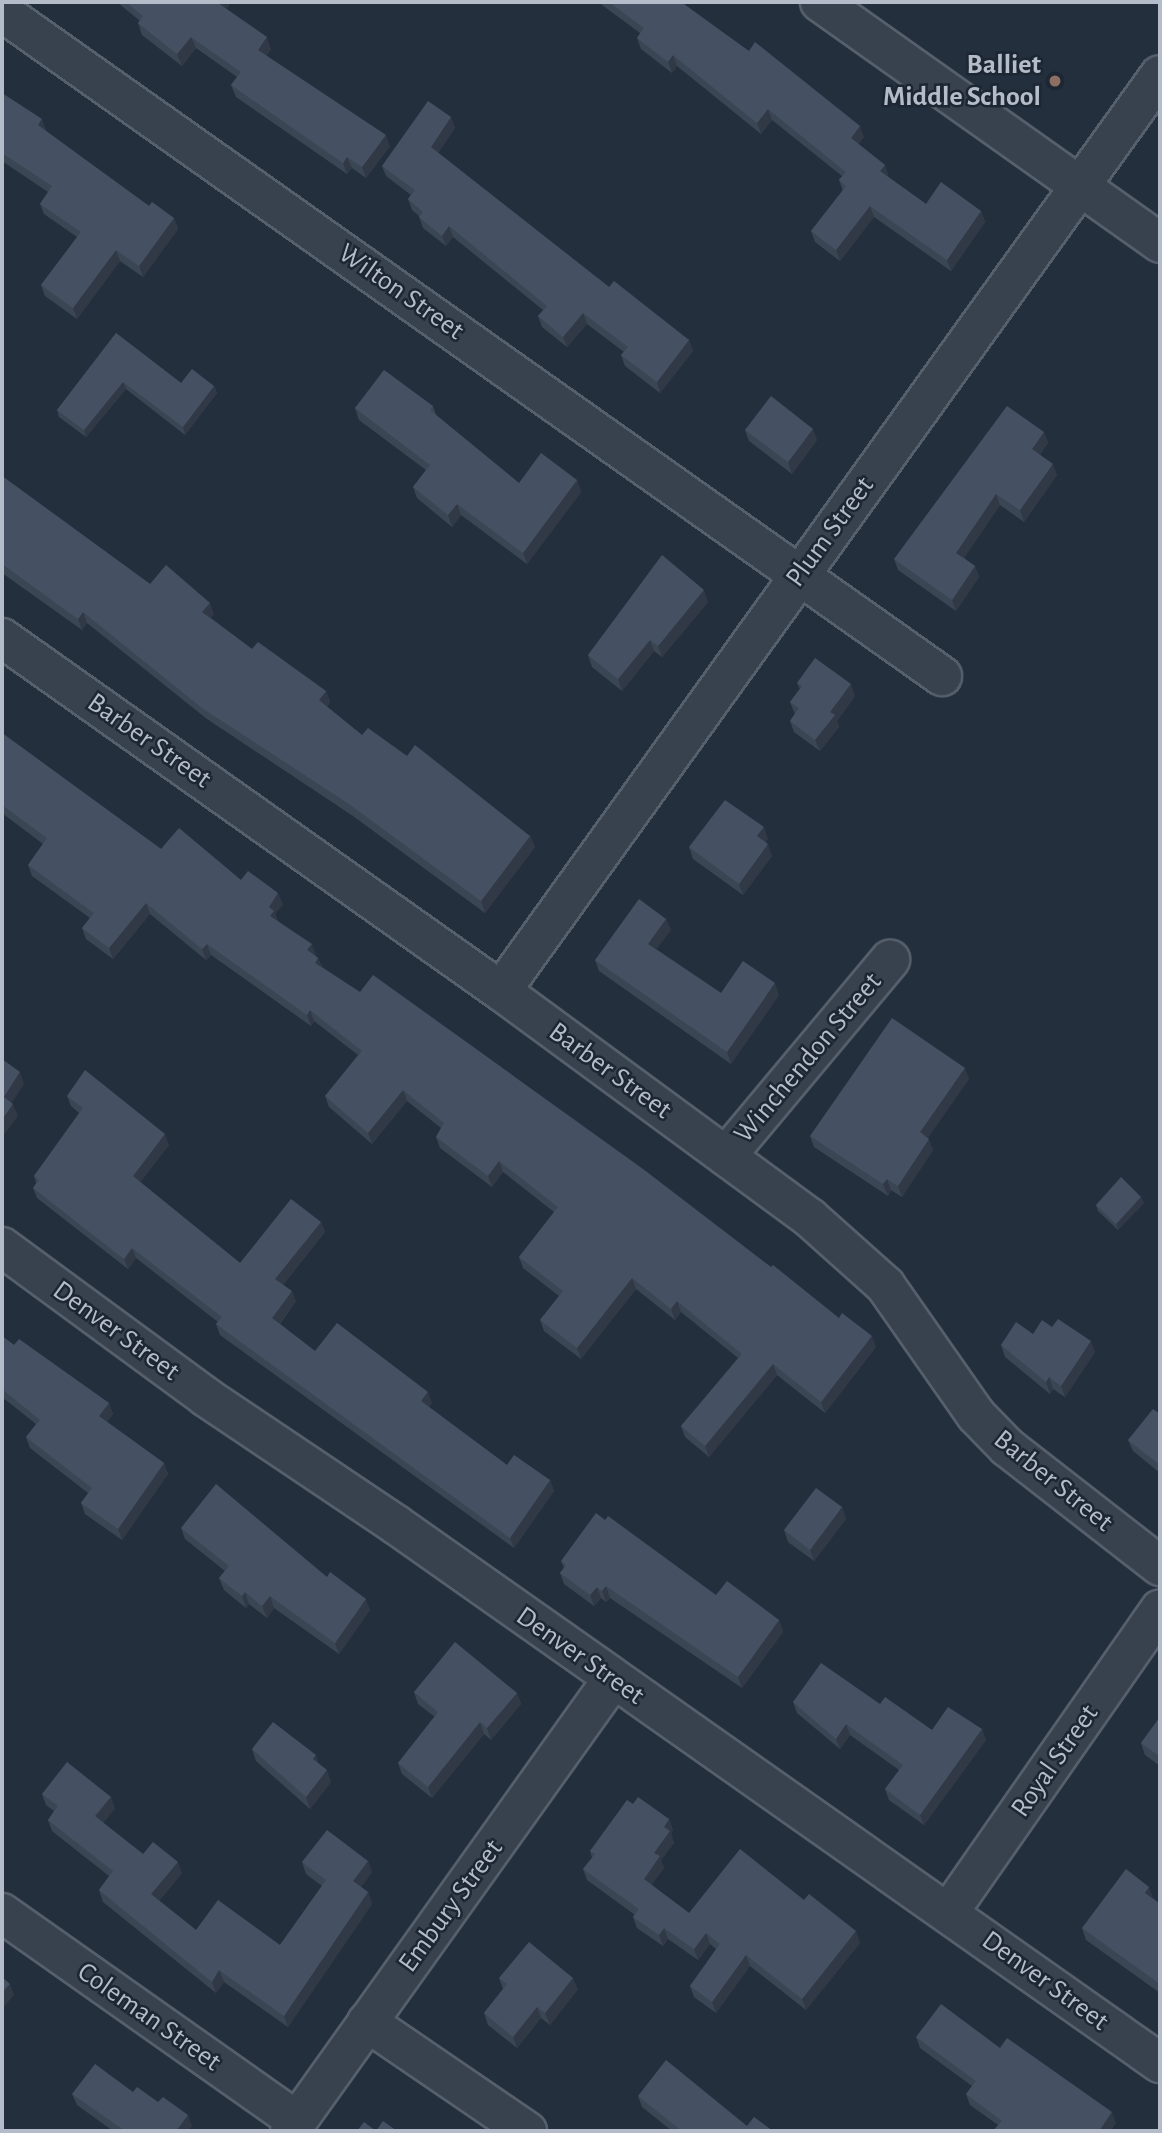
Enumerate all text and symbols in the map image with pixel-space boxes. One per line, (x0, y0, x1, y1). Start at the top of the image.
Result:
place label: Balliet Middle School (883, 48, 1041, 114)
marker: Balliet Middle School (1047, 73, 1063, 89)
street label: Wilton Street (332, 236, 470, 348)
street label: Plum Street (779, 470, 881, 594)
street label: Barber Street (81, 686, 217, 796)
street label: Winchendon Street (727, 966, 889, 1150)
street label: Barber Street (542, 1015, 678, 1127)
street label: Denver Street (46, 1274, 186, 1388)
street label: Barber Street (987, 1423, 1119, 1539)
street label: Denver Street (509, 1600, 651, 1712)
street label: Royal Street (1004, 1698, 1106, 1824)
street label: Embury Street (392, 1833, 510, 1979)
street label: Denver Street (975, 1924, 1115, 2038)
street label: Coleman Street (71, 1955, 227, 2079)

